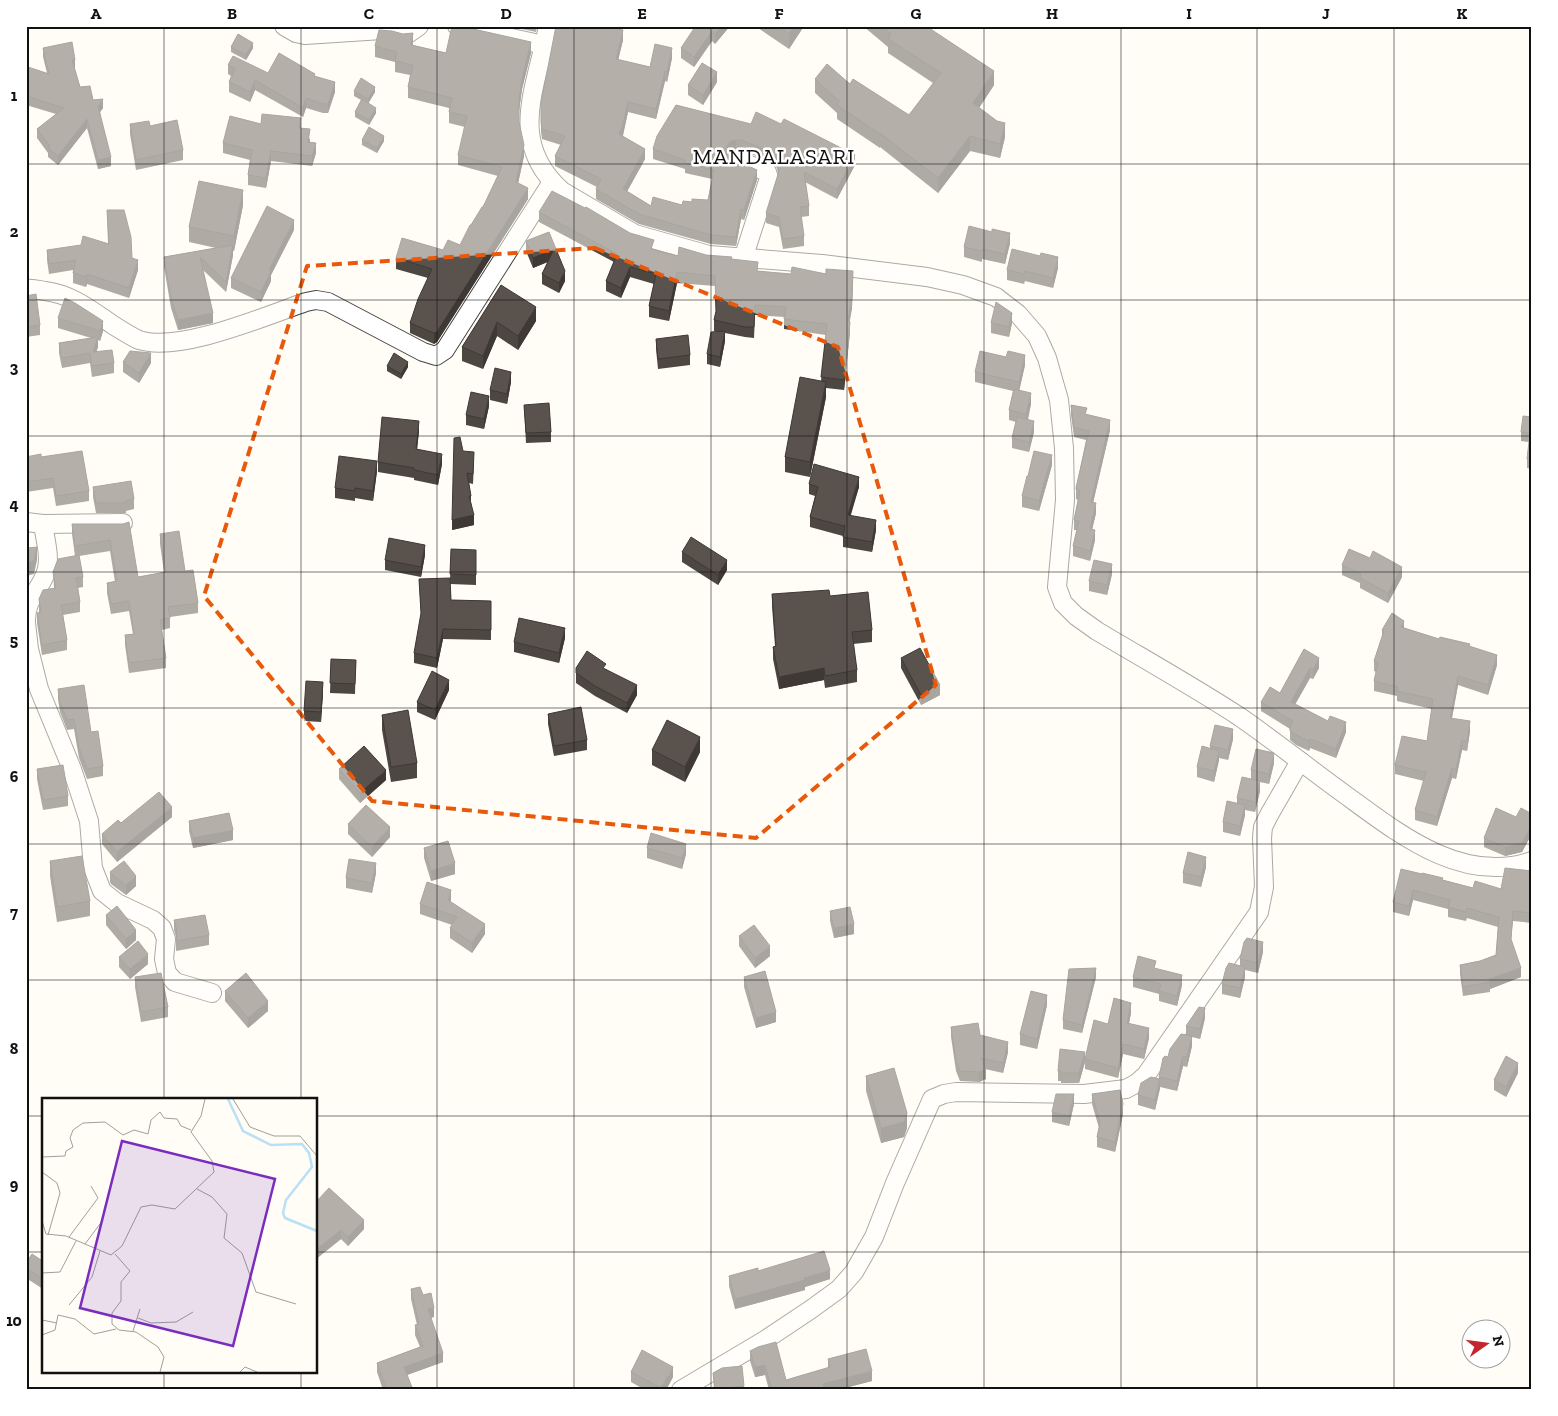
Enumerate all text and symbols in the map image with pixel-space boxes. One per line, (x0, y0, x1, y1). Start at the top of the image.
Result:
text: A (91, 4, 102, 23)
text: B (227, 4, 237, 23)
text: C (364, 4, 374, 23)
text: D (500, 4, 512, 23)
text: E (637, 4, 647, 23)
text: F (774, 4, 784, 23)
text: G (911, 4, 922, 23)
text: H (1046, 4, 1058, 23)
text: I (1186, 4, 1192, 23)
text: J (1322, 4, 1330, 23)
text: K (1457, 4, 1468, 23)
text: 1 (11, 86, 18, 105)
district label: MANDALASARI (693, 143, 855, 170)
text: 2 (10, 222, 19, 241)
text: 3 (10, 358, 19, 377)
text: 4 (9, 495, 19, 514)
text: 5 (10, 631, 18, 650)
text: 6 (10, 767, 19, 786)
text: 7 (10, 903, 18, 922)
text: 8 (10, 1039, 19, 1058)
inset map (42, 1098, 318, 1374)
text: 9 (10, 1175, 19, 1194)
text: 10 (6, 1311, 22, 1330)
north arrow (1460, 1318, 1510, 1368)
text: N (1489, 1334, 1508, 1349)

